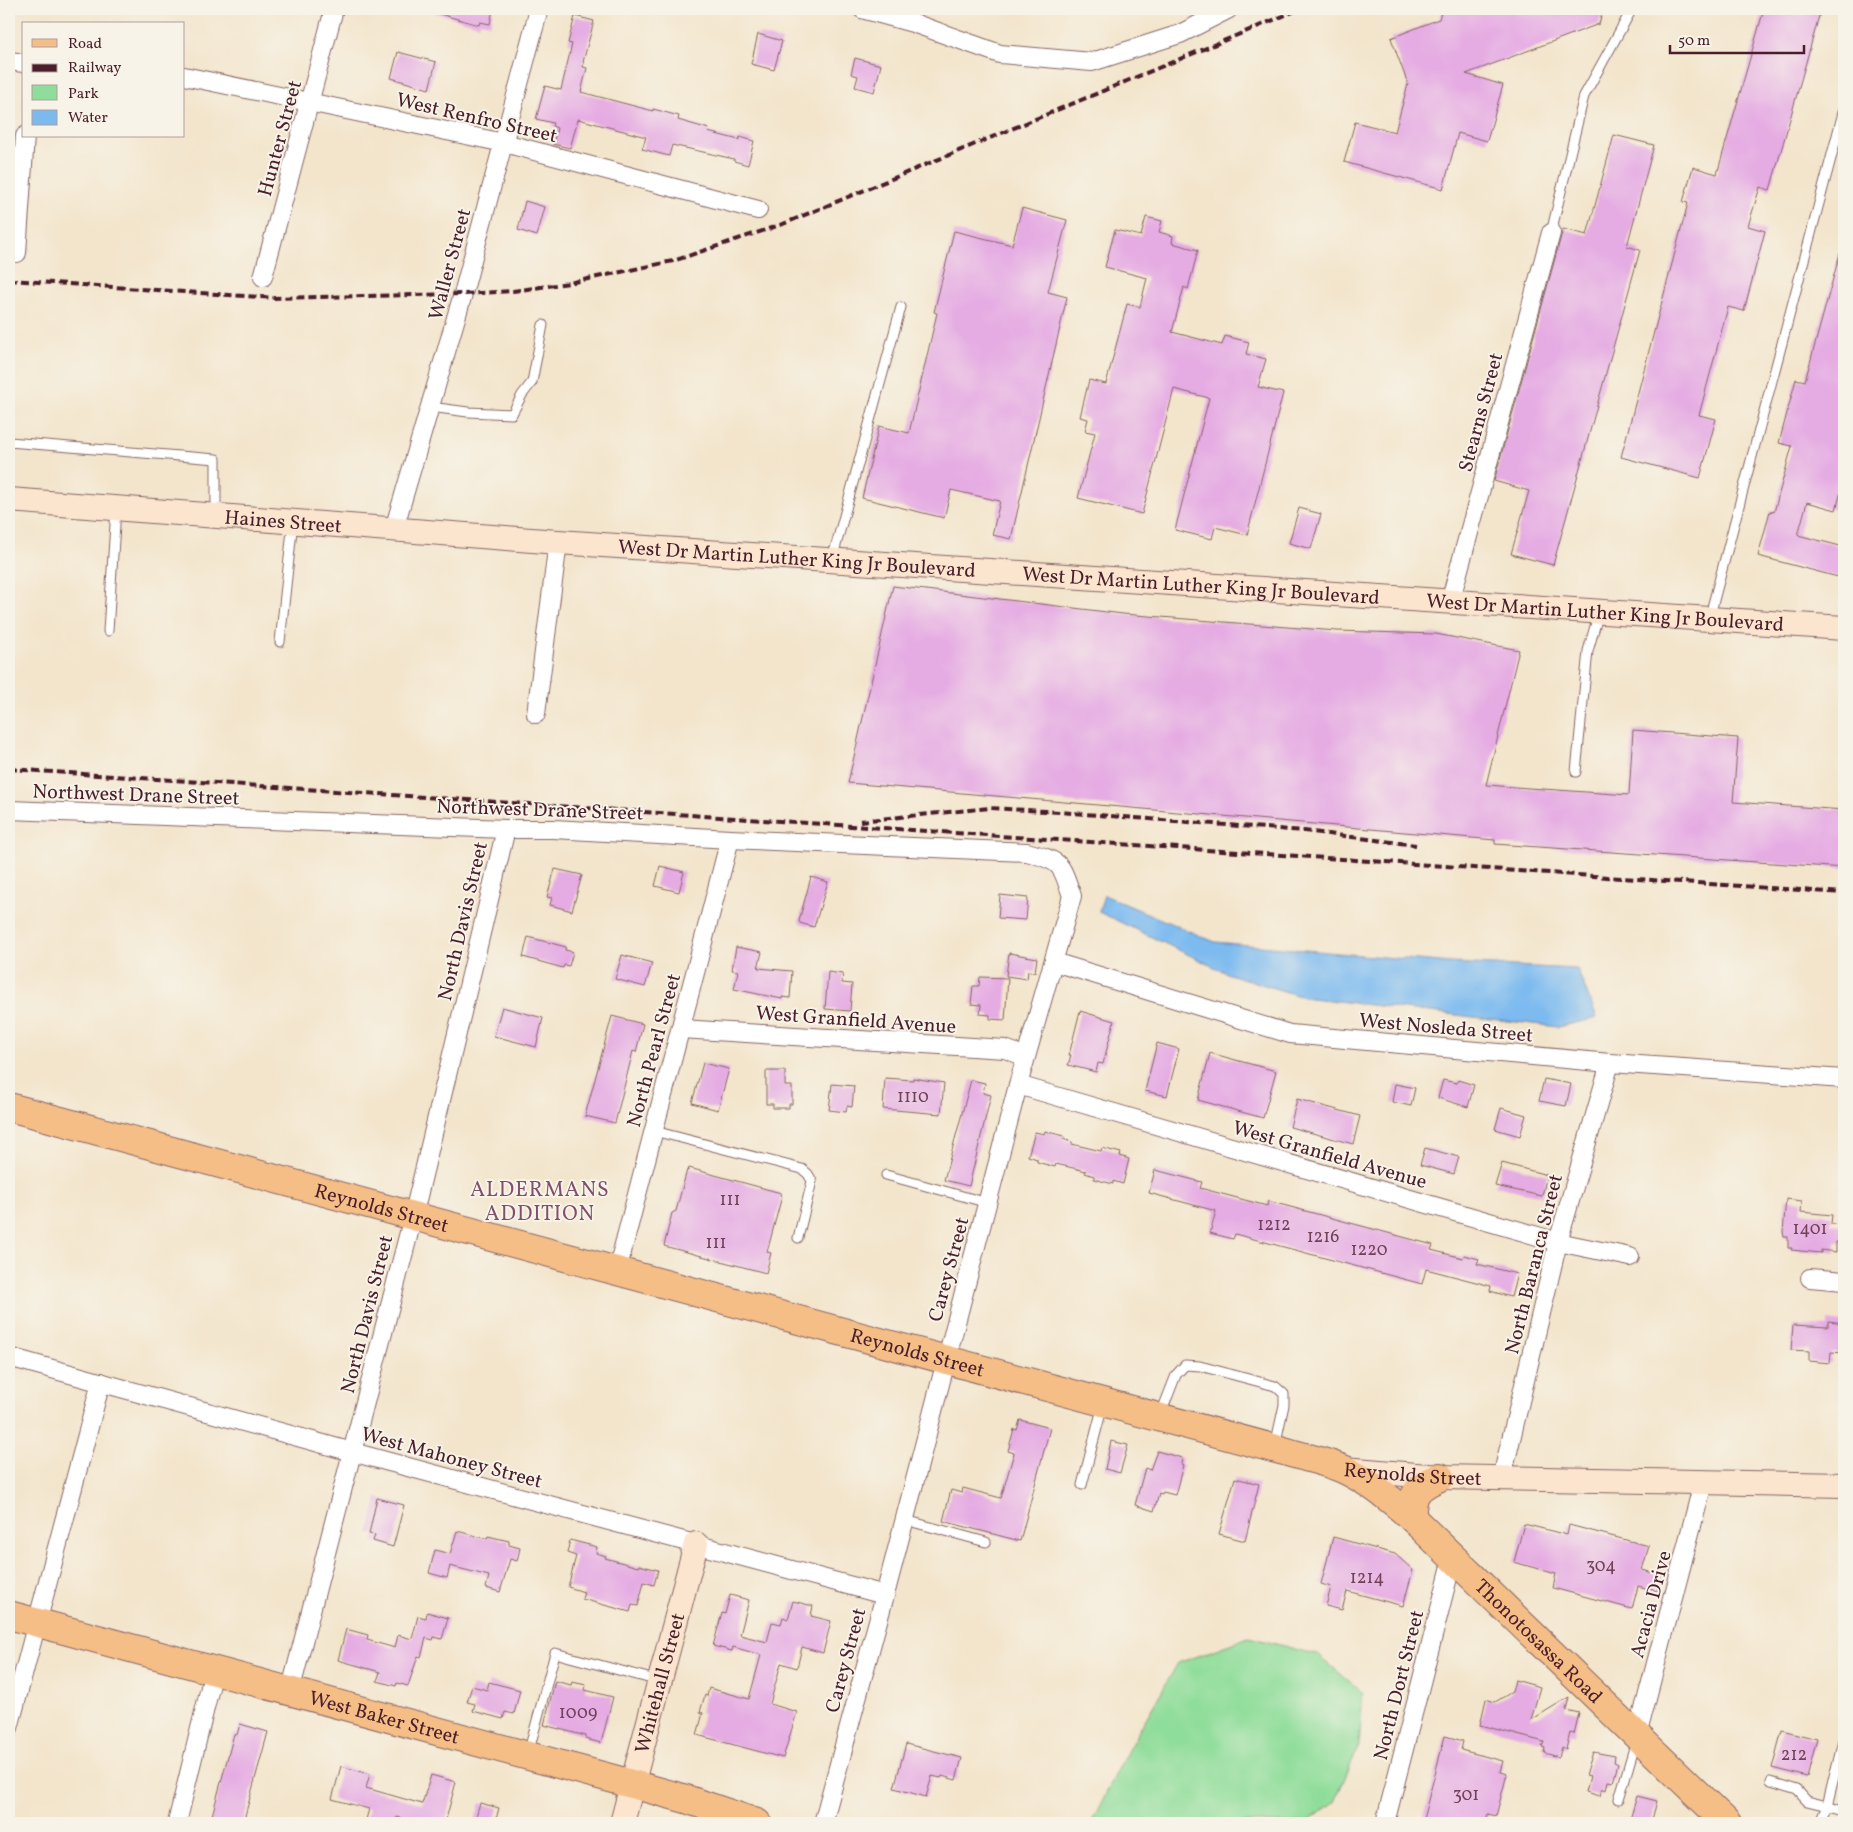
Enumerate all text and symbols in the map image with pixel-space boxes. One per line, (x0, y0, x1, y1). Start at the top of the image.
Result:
legend (22, 22, 185, 138)
scale bar (1670, 22, 1804, 54)
text: 50 m (1678, 31, 1710, 52)
text: Road (68, 34, 102, 55)
text: Railway (68, 58, 121, 79)
street label: Hunter Street (252, 77, 310, 200)
text: Park (68, 84, 99, 105)
street label: West Renfro Street (393, 87, 560, 151)
text: Water (68, 108, 108, 129)
street label: Waller Street (423, 205, 479, 324)
street label: Stearns Street (1453, 350, 1511, 475)
street label: Haines Street (223, 505, 343, 541)
street label: West Dr Martin Luther King Jr Boulevard (617, 534, 977, 586)
street label: West Dr Martin Luther King Jr Boulevard (1021, 561, 1381, 613)
street label: West Dr Martin Luther King Jr Boulevard (1425, 588, 1785, 640)
street label: Northwest Drane Street (32, 778, 240, 814)
street label: Northwest Drane Street (436, 793, 644, 829)
street label: North Davis Street (432, 839, 496, 1004)
street label: North Pearl Street (621, 970, 689, 1131)
street label: West Granfield Avenue (755, 1000, 957, 1042)
street label: West Nosleda Street (1358, 1007, 1534, 1051)
house number: 1110 (897, 1085, 929, 1110)
street label: West Granfield Avenue (1229, 1115, 1430, 1197)
street label: North Baranca Street (1499, 1171, 1571, 1358)
district label: ALDERMANS ADDITION (470, 1176, 610, 1229)
street label: Reynolds Street (311, 1178, 451, 1241)
house number: 111 (720, 1188, 740, 1213)
house number: 1212 (1257, 1213, 1291, 1238)
street label: Carey Street (923, 1214, 977, 1325)
house number: 1401 (1792, 1217, 1828, 1242)
house number: 1216 (1307, 1225, 1339, 1250)
house number: 111 (706, 1231, 726, 1256)
street label: North Davis Street (335, 1232, 401, 1397)
house number: 1220 (1351, 1238, 1388, 1263)
street label: Reynolds Street (847, 1323, 987, 1386)
street label: West Mahoney Street (358, 1421, 545, 1497)
street label: Reynolds Street (1343, 1457, 1482, 1494)
street label: Acacia Drive (1624, 1548, 1680, 1661)
house number: 304 (1586, 1554, 1616, 1579)
house number: 1214 (1350, 1566, 1384, 1591)
street label: Thonotosassa Road (1467, 1574, 1608, 1711)
street label: Carey Street (820, 1605, 874, 1716)
street label: North Dort Street (1368, 1607, 1432, 1764)
street label: Whitehall Street (629, 1610, 693, 1757)
street label: West Baker Street (305, 1685, 462, 1753)
house number: 1009 (559, 1701, 597, 1726)
house number: 212 (1781, 1743, 1807, 1768)
house number: 301 (1453, 1783, 1479, 1808)

